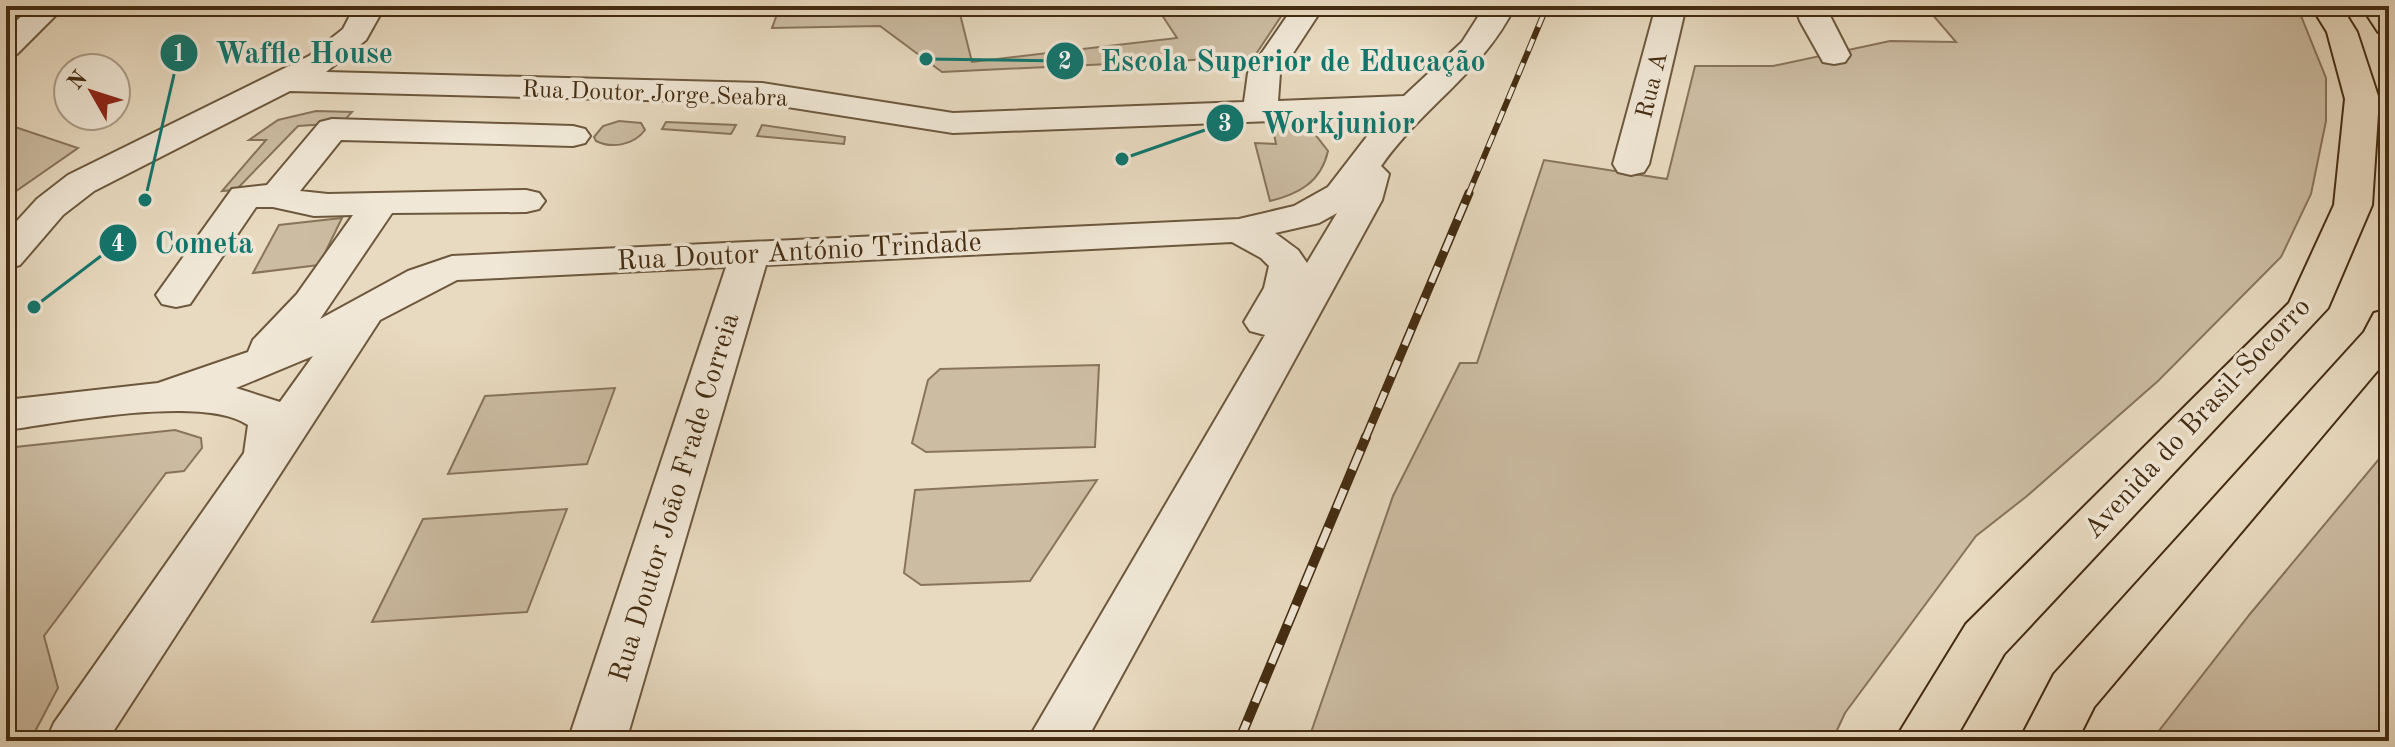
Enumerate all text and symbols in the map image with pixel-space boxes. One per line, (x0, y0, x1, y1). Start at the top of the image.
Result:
callout: Waffle House (159, 26, 409, 80)
callout: Escola Superior de Educação (1045, 34, 1502, 88)
text: Waffle House (215, 40, 393, 70)
text: 1 (172, 43, 186, 67)
text: Escola Superior de Educação (1100, 48, 1486, 78)
street label: Rua A (1633, 50, 1673, 121)
text: 2 (1058, 51, 1072, 75)
north arrow (52, 52, 132, 132)
text: N (64, 67, 92, 94)
street label: Rua Doutor Jorge Seabra (522, 78, 788, 112)
callout: Workjunior (1205, 96, 1431, 150)
text: Workjunior (1261, 110, 1415, 140)
text: 3 (1218, 113, 1232, 137)
callout: Cometa (98, 216, 270, 270)
street label: Rua Doutor António Trindade (616, 229, 982, 277)
text: Cometa (154, 230, 254, 260)
text: 4 (111, 233, 125, 257)
street label: Avenida do Brasil-Socorro (2080, 293, 2317, 545)
street label: Rua Doutor João Frade Correia (606, 310, 745, 686)

